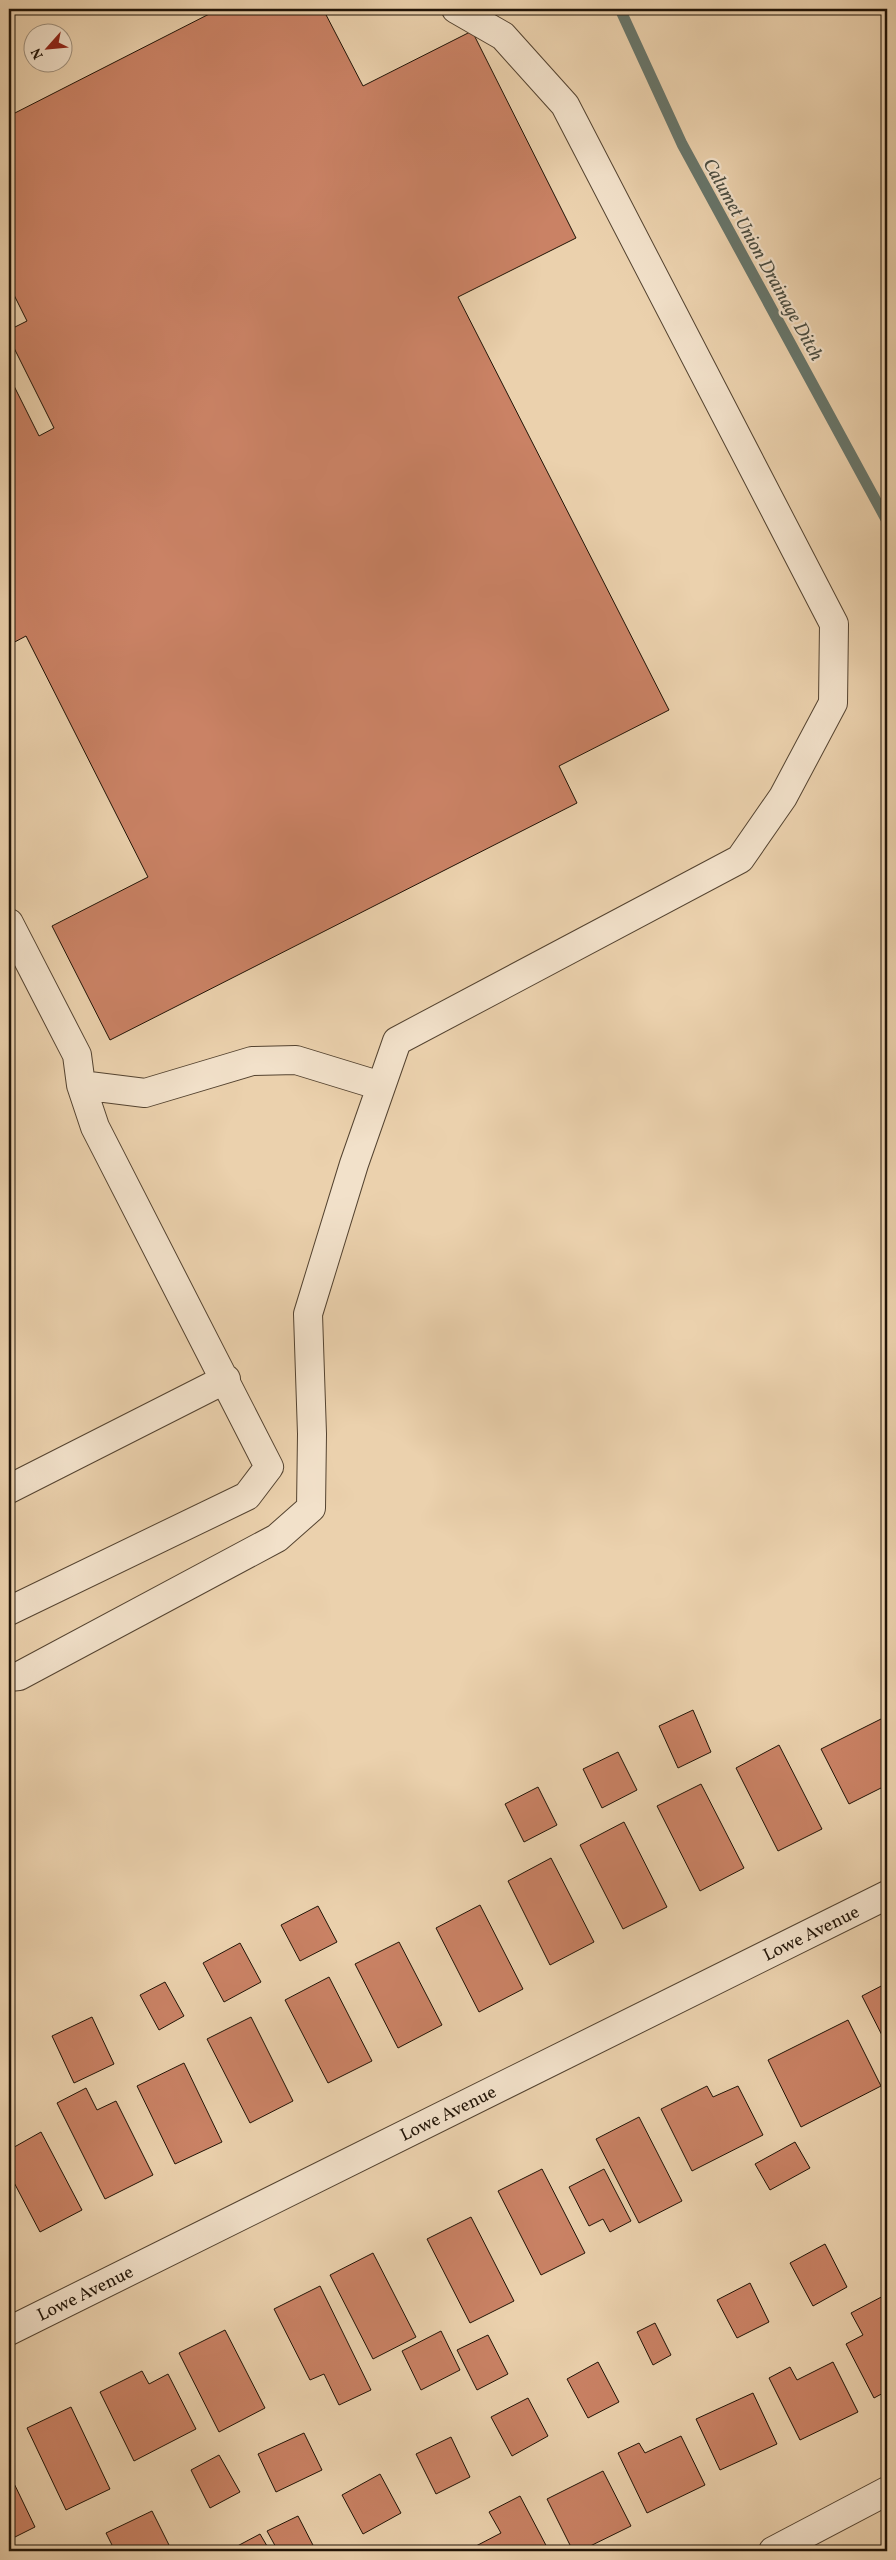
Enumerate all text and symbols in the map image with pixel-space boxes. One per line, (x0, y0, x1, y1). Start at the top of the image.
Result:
north arrow (22, 22, 72, 72)
text: N (27, 44, 49, 62)
water label: Calumet Union Drainage Ditch (696, 154, 829, 366)
street label: Lowe Avenue (759, 1900, 864, 1968)
street label: Lowe Avenue (396, 2080, 501, 2148)
street label: Lowe Avenue (33, 2260, 138, 2328)

